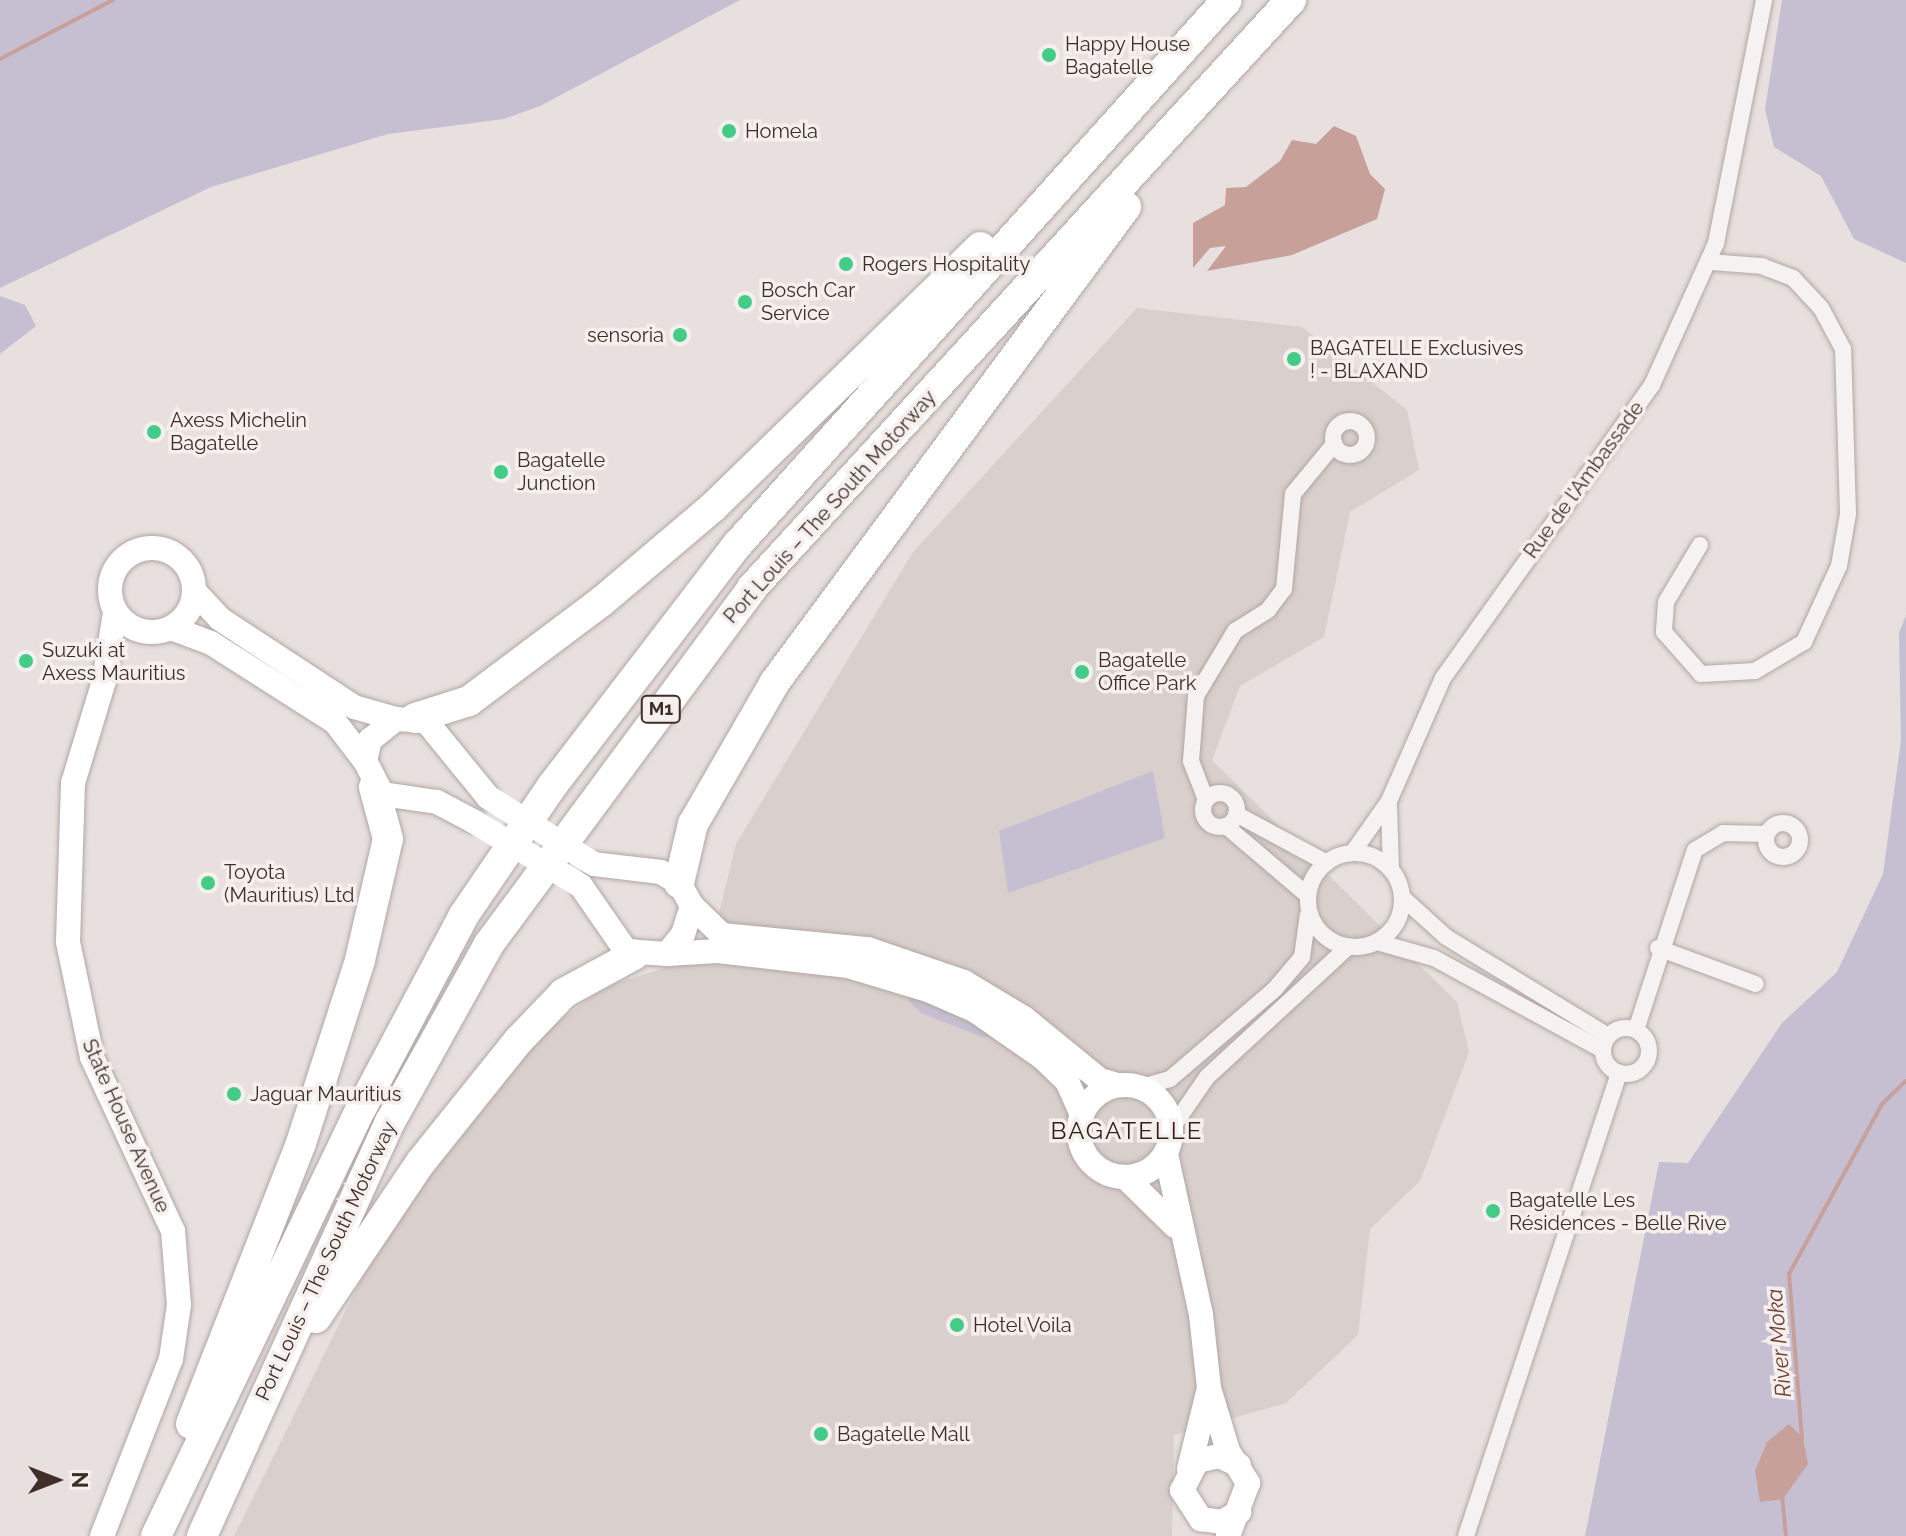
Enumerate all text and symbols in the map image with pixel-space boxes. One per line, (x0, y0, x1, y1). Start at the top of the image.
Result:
place label: Happy House Bagatelle (1065, 32, 1191, 79)
marker: Happy House Bagatelle (1040, 46, 1058, 64)
place label: Homela (745, 119, 818, 143)
marker: Homela (720, 122, 738, 140)
place label: Rogers Hospitality (862, 252, 1030, 276)
marker: Rogers Hospitality (837, 255, 855, 273)
place label: Bosch Car Service (761, 278, 855, 325)
marker: Bosch Car Service (736, 293, 754, 311)
place label: sensoria (587, 323, 664, 347)
marker: sensoria (671, 326, 689, 344)
place label: BAGATELLE Exclusives ! - BLAXAND (1310, 336, 1523, 383)
marker: BAGATELLE Exclusives ! - BLAXAND (1285, 350, 1303, 368)
street label: Port Louis – The South Motorway (719, 385, 941, 629)
street label: Rue de l'Ambassade (1519, 397, 1649, 563)
place label: Axess Michelin Bagatelle (170, 408, 307, 455)
marker: Axess Michelin Bagatelle (145, 423, 163, 441)
place label: Bagatelle Junction (517, 448, 605, 495)
marker: Bagatelle Junction (492, 463, 510, 481)
place label: Suzuki at Axess Mauritius (42, 638, 185, 685)
place label: Bagatelle Office Park (1098, 648, 1196, 695)
marker: Suzuki at Axess Mauritius (17, 652, 35, 670)
marker: Bagatelle Office Park (1073, 663, 1091, 681)
road number: M1 (639, 695, 683, 723)
place label: Toyota (Mauritius) Ltd (224, 860, 355, 907)
marker: Toyota (Mauritius) Ltd (199, 874, 217, 892)
street label: State House Avenue (77, 1035, 175, 1217)
place label: Jaguar Mauritius (250, 1082, 402, 1106)
marker: Jaguar Mauritius (225, 1085, 243, 1103)
street label: Port Louis – The South Motorway (250, 1117, 402, 1405)
district label: BAGATELLE (1051, 1117, 1203, 1145)
place label: Bagatelle Les Résidences - Belle Rive (1509, 1188, 1726, 1235)
marker: Bagatelle Les Résidences - Belle Rive (1484, 1202, 1502, 1220)
water label: River Moka (1761, 1287, 1797, 1399)
place label: Hotel Voila (973, 1313, 1073, 1337)
marker: Hotel Voila (948, 1316, 966, 1334)
place label: Bagatelle Mall (837, 1422, 970, 1446)
marker: Bagatelle Mall (812, 1425, 830, 1443)
north arrow (16, 1440, 96, 1520)
text: N (67, 1472, 93, 1488)

